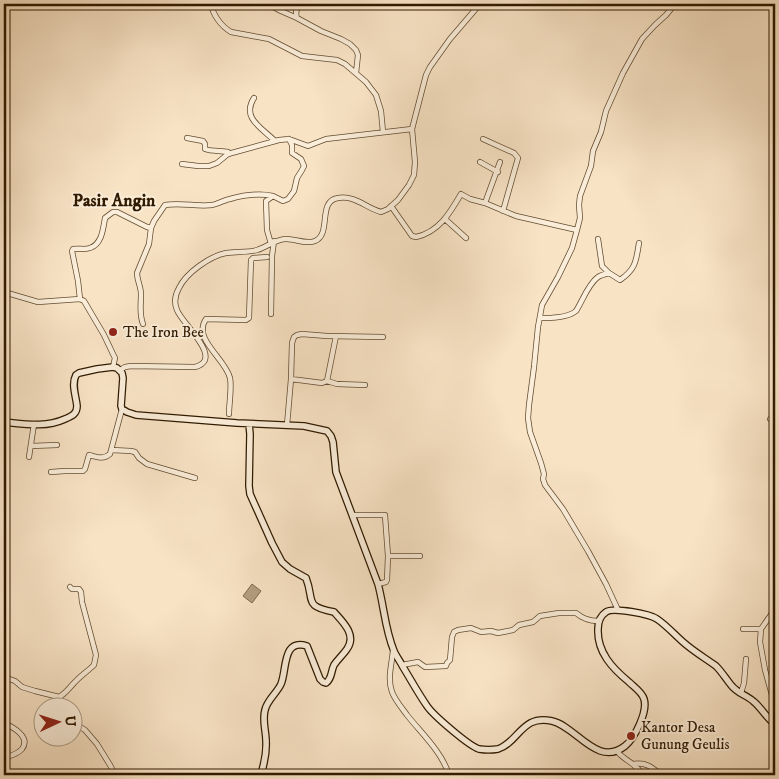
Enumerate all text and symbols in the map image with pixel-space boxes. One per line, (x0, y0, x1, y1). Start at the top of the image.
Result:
district label: Pasir Angin (73, 190, 156, 212)
place label: The Iron Bee (123, 323, 204, 342)
marker: The Iron Bee (107, 326, 119, 338)
north arrow (32, 696, 82, 746)
text: U (61, 715, 79, 727)
place label: Kantor Desa Gunung Geulis (641, 718, 729, 754)
marker: Kantor Desa Gunung Geulis (625, 730, 637, 742)

